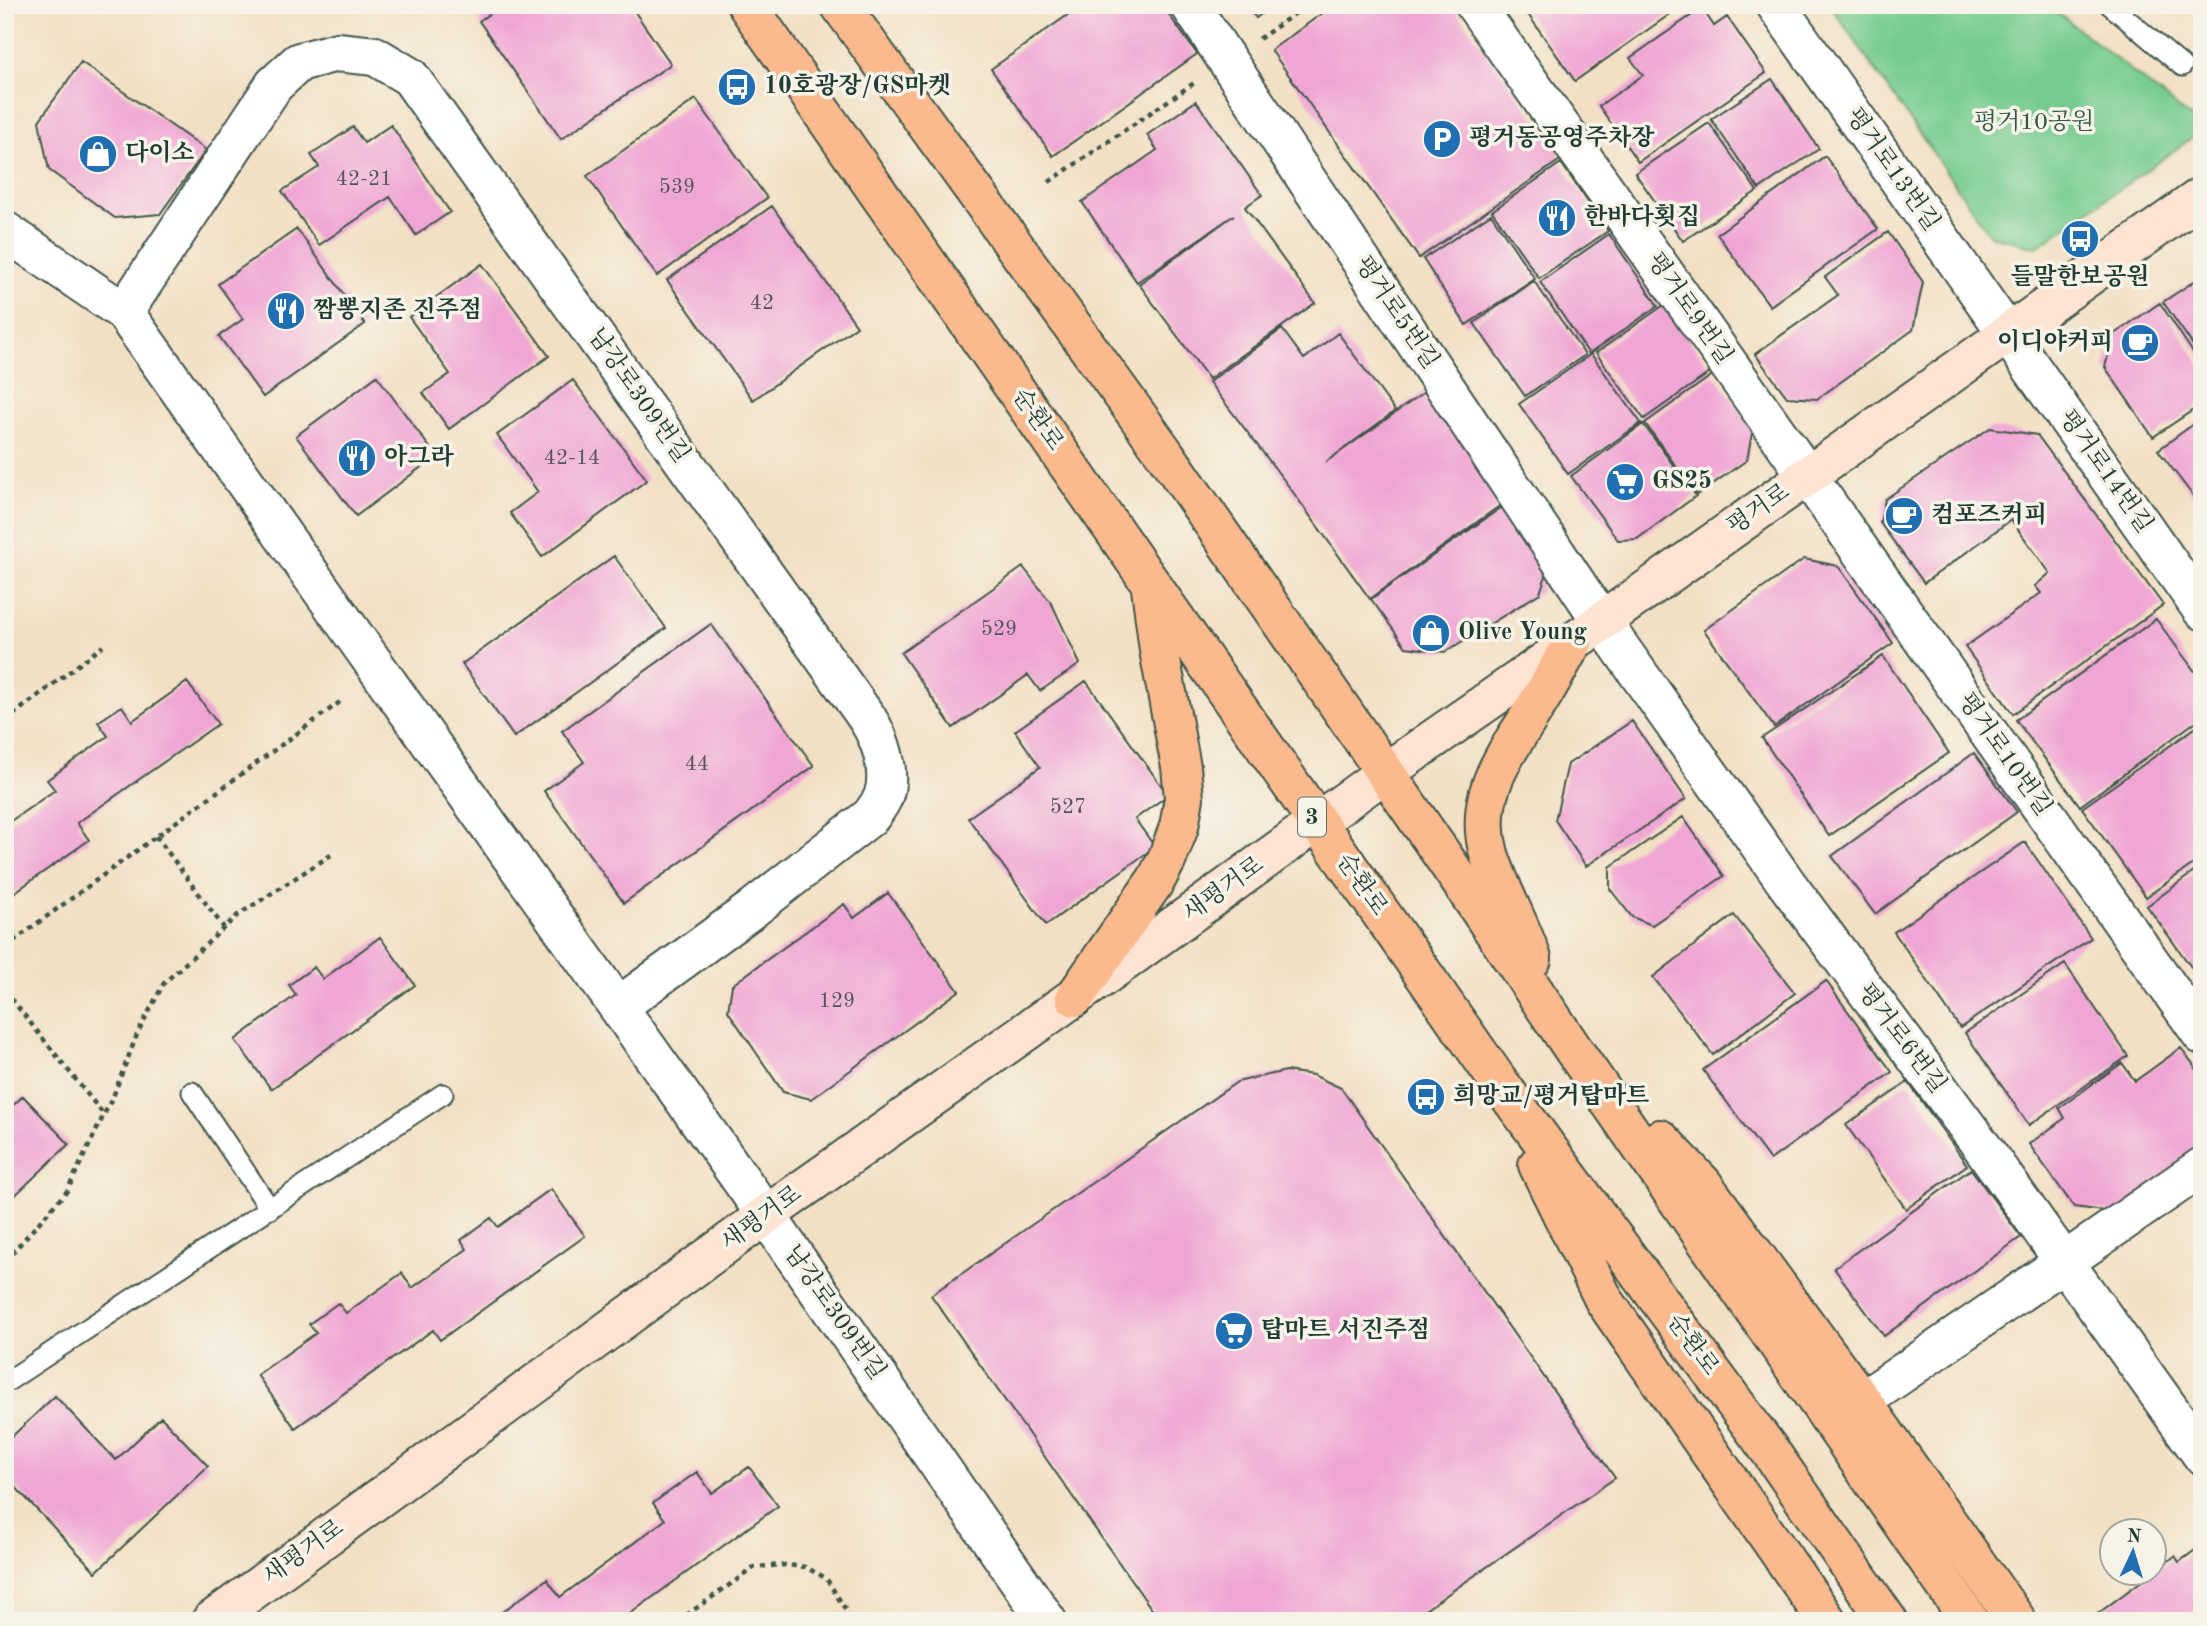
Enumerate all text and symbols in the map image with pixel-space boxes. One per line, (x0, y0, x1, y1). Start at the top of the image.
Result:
bus stop icon: 10호광장/GS마켓 (716, 66, 758, 108)
place label: 10호광장/GS마켓 (764, 72, 951, 99)
street label: 평거로13번길 (1841, 103, 1945, 236)
park label: 평거10공원 (1974, 109, 2094, 135)
parking icon: 평거동공영주차장 (1421, 118, 1463, 160)
place label: 평거동공영주차장 (1469, 124, 1655, 151)
shop icon: 다이소 (77, 133, 119, 175)
place label: 다이소 (125, 139, 195, 166)
house number: 42-21 (336, 169, 392, 190)
house number: 539 (659, 177, 695, 198)
restaurant icon: 한바다횟집 (1536, 197, 1578, 239)
place label: 한바다횟집 (1584, 203, 1700, 230)
bus stop icon: 들말한보공원 (2059, 218, 2101, 260)
street label: 평거로9번길 (1642, 248, 1738, 369)
street label: 평거로5번길 (1350, 251, 1444, 374)
place label: 들말한보공원 (2010, 263, 2150, 290)
restaurant icon: 짬뽕지존 진주점 (265, 290, 307, 332)
house number: 42 (750, 293, 774, 314)
place label: 짬뽕지존 진주점 (313, 296, 482, 323)
cafe icon: 이디야커피 (2119, 322, 2161, 364)
street label: 남강로309번길 (583, 323, 695, 467)
place label: 이디야커피 (1997, 328, 2113, 355)
street label: 순환로 (1007, 383, 1069, 455)
street label: 평거로14번길 (2054, 405, 2158, 538)
restaurant icon: 아그라 (336, 437, 378, 479)
place label: 아그라 (384, 443, 454, 470)
house number: 42-14 (544, 448, 600, 469)
supermarket icon: GS25 (1604, 461, 1646, 503)
place label: GS25 (1652, 469, 1712, 494)
street label: 평거로 (1722, 479, 1794, 540)
cafe icon: 컴포즈커피 (1883, 495, 1925, 537)
place label: 컴포즈커피 (1931, 501, 2047, 528)
shop icon: Olive Young (1410, 612, 1452, 654)
house number: 529 (981, 619, 1017, 640)
place label: Olive Young (1458, 621, 1588, 645)
street label: 평거로10번길 (1953, 688, 2057, 821)
house number: 44 (685, 754, 709, 775)
house number: 527 (1050, 797, 1086, 818)
road number: 3 (1298, 797, 1326, 836)
street label: 순환로 (1331, 848, 1393, 920)
street label: 새평거로 (1178, 851, 1269, 927)
street label: 평거로6번길 (1852, 979, 1951, 1098)
house number: 129 (819, 991, 855, 1012)
bus stop icon: 희망교/평거탑마트 (1405, 1076, 1447, 1118)
place label: 희망교/평거탑마트 (1453, 1082, 1649, 1109)
street label: 새평거로 (716, 1180, 807, 1256)
street label: 남강로309번길 (779, 1240, 891, 1384)
street label: 순환로 (1662, 1308, 1725, 1380)
supermarket icon: 탑마트 서진주점 (1213, 1310, 1255, 1352)
place label: 탑마트 서진주점 (1261, 1316, 1430, 1343)
street label: 새평거로 (258, 1514, 349, 1590)
north arrow (2098, 1518, 2168, 1588)
text: N (2126, 1528, 2142, 1548)

